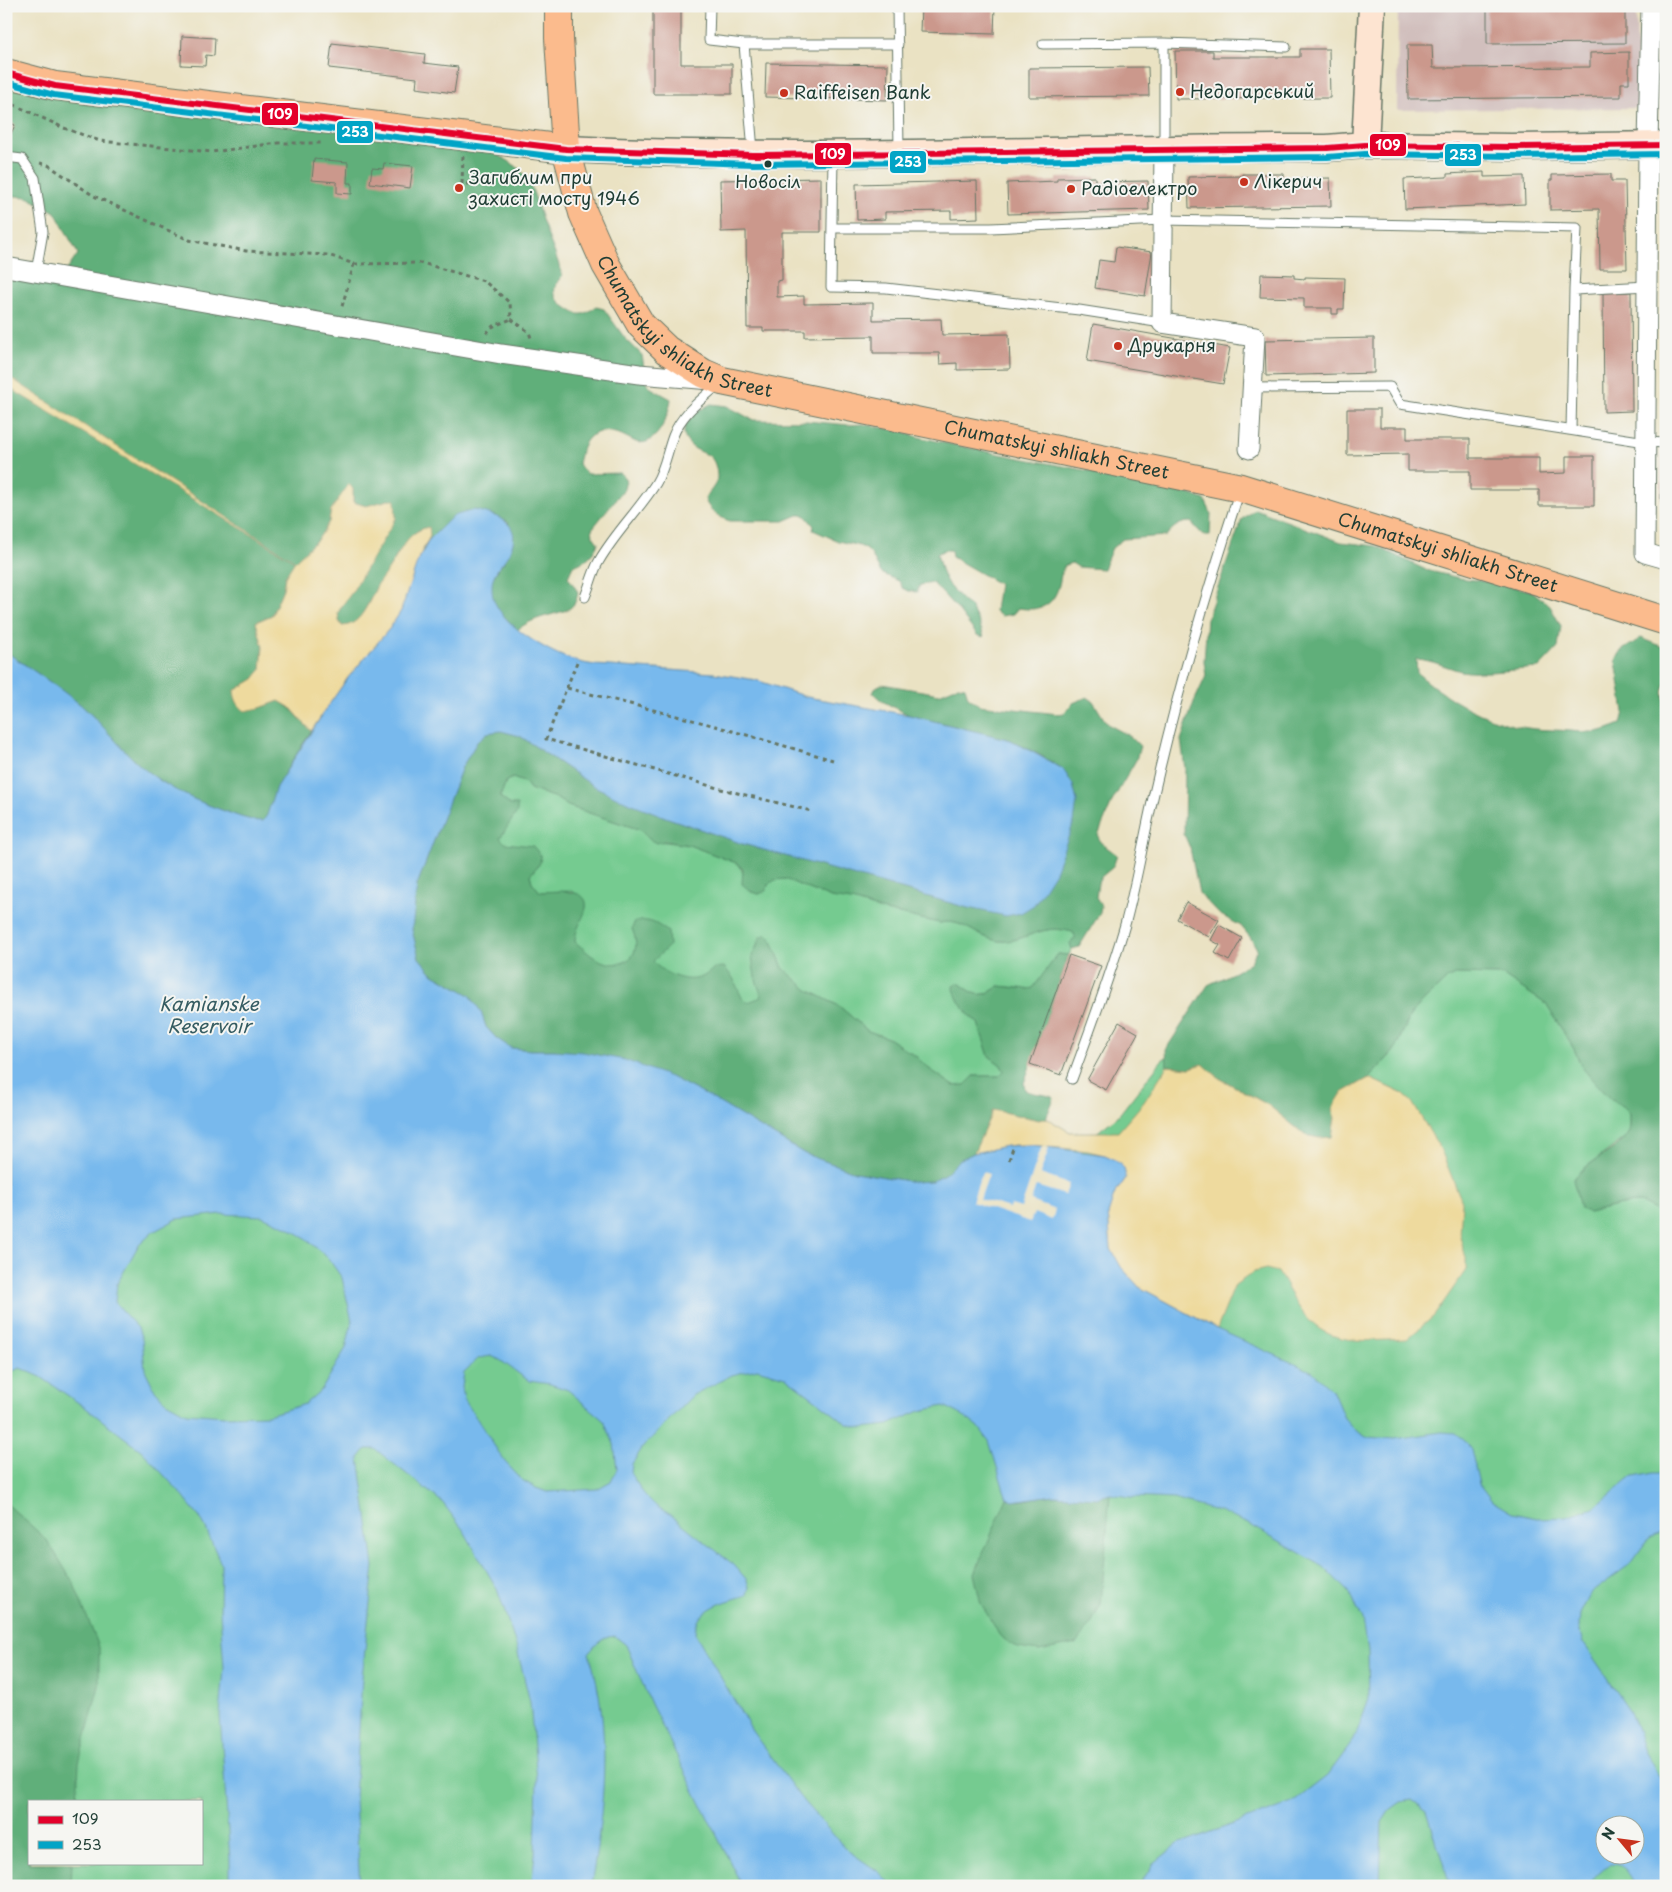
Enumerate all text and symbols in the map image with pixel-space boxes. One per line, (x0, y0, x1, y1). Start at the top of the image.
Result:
place label: Недогарський (1190, 77, 1314, 104)
place label: Raiffeisen Bank (794, 78, 931, 105)
marker: Недогарський (1174, 86, 1186, 98)
marker: Raiffeisen Bank (778, 87, 790, 99)
line badge: 109 (261, 102, 299, 126)
text: 109 (267, 103, 293, 124)
line badge: 253 (336, 120, 374, 144)
text: 253 (341, 121, 369, 142)
line badge: 109 (1369, 133, 1407, 157)
text: 109 (1375, 134, 1401, 155)
line badge: 109 (814, 142, 852, 166)
text: 109 (820, 143, 846, 164)
line badge: 253 (1444, 143, 1482, 167)
text: 253 (1449, 144, 1477, 165)
line badge: 253 (889, 150, 927, 174)
text: 253 (894, 151, 922, 172)
marker: Новосіл (763, 159, 773, 169)
place label: Загиблим при захисті мосту 1946 (468, 163, 640, 211)
place label: Лікерич (1254, 167, 1322, 194)
place label: Новосіл (735, 168, 801, 194)
place label: Радіоелектро (1081, 174, 1198, 201)
marker: Лікерич (1238, 176, 1250, 188)
marker: Загиблим при захисті мосту 1946 (453, 182, 465, 194)
marker: Радіоелектро (1065, 183, 1077, 195)
street label: Chumatskyi shliakh Street (591, 251, 775, 403)
place label: Друкарня (1127, 331, 1216, 358)
marker: Друкарня (1112, 340, 1124, 352)
street label: Chumatskyi shliakh Street (942, 412, 1172, 485)
street label: Chumatskyi shliakh Street (1335, 504, 1561, 598)
water label: Kamianske Reservoir (159, 989, 260, 1039)
legend (28, 1800, 202, 1864)
text: 109 (72, 1806, 98, 1829)
north arrow (1594, 1814, 1644, 1864)
text: N (1596, 1824, 1620, 1843)
text: 253 (72, 1832, 102, 1855)

